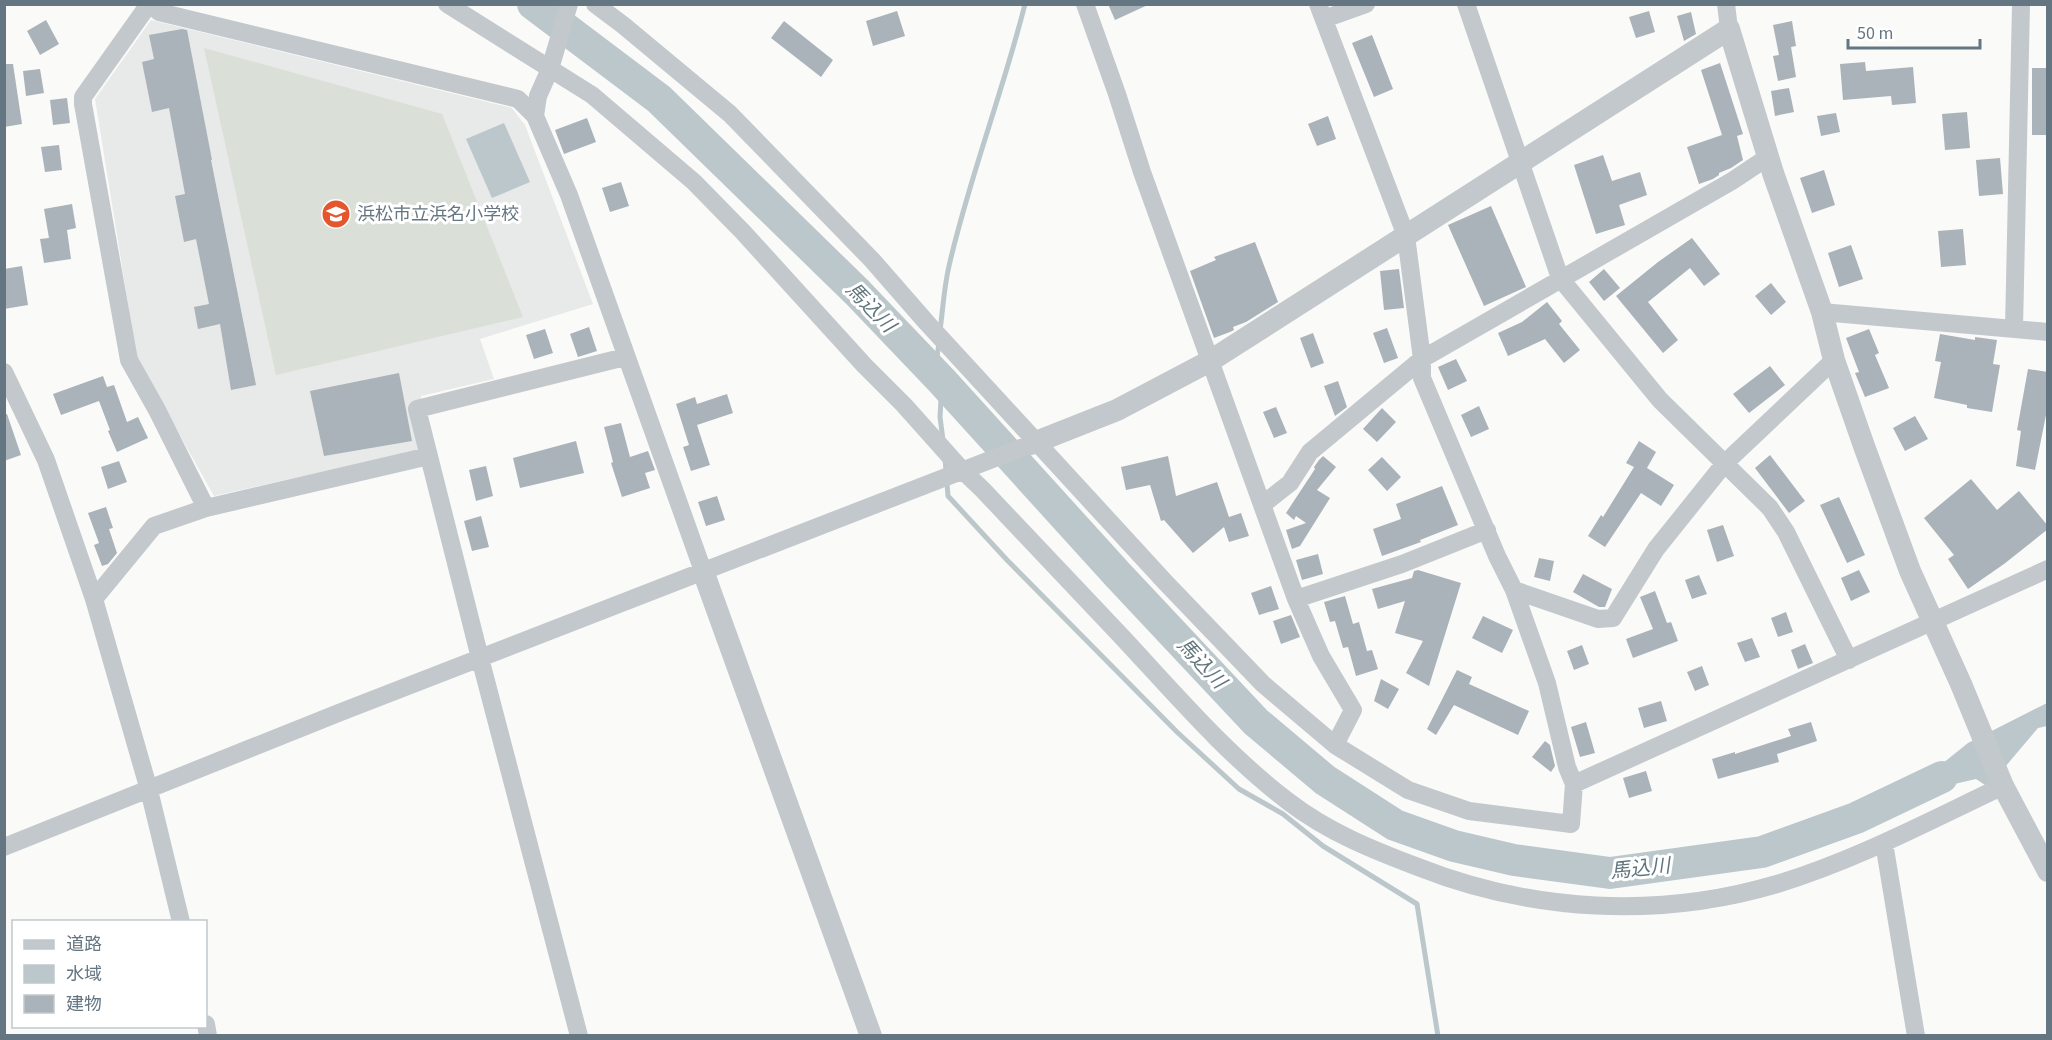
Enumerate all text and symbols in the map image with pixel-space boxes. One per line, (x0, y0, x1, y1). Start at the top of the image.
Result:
scale bar (1848, 12, 1980, 50)
text: 50 m (1857, 21, 1893, 46)
school or university icon: 浜松市立浜名小学校 (320, 198, 352, 230)
place label: 浜松市立浜名小学校 (357, 202, 519, 227)
water label: 馬込川 (839, 276, 903, 340)
water label: 馬込川 (1171, 632, 1233, 697)
water label: 馬込川 (1609, 852, 1673, 886)
legend (12, 920, 207, 1028)
text: 道路 (66, 932, 102, 957)
text: 水域 (66, 962, 102, 987)
text: 建物 (66, 992, 102, 1017)

